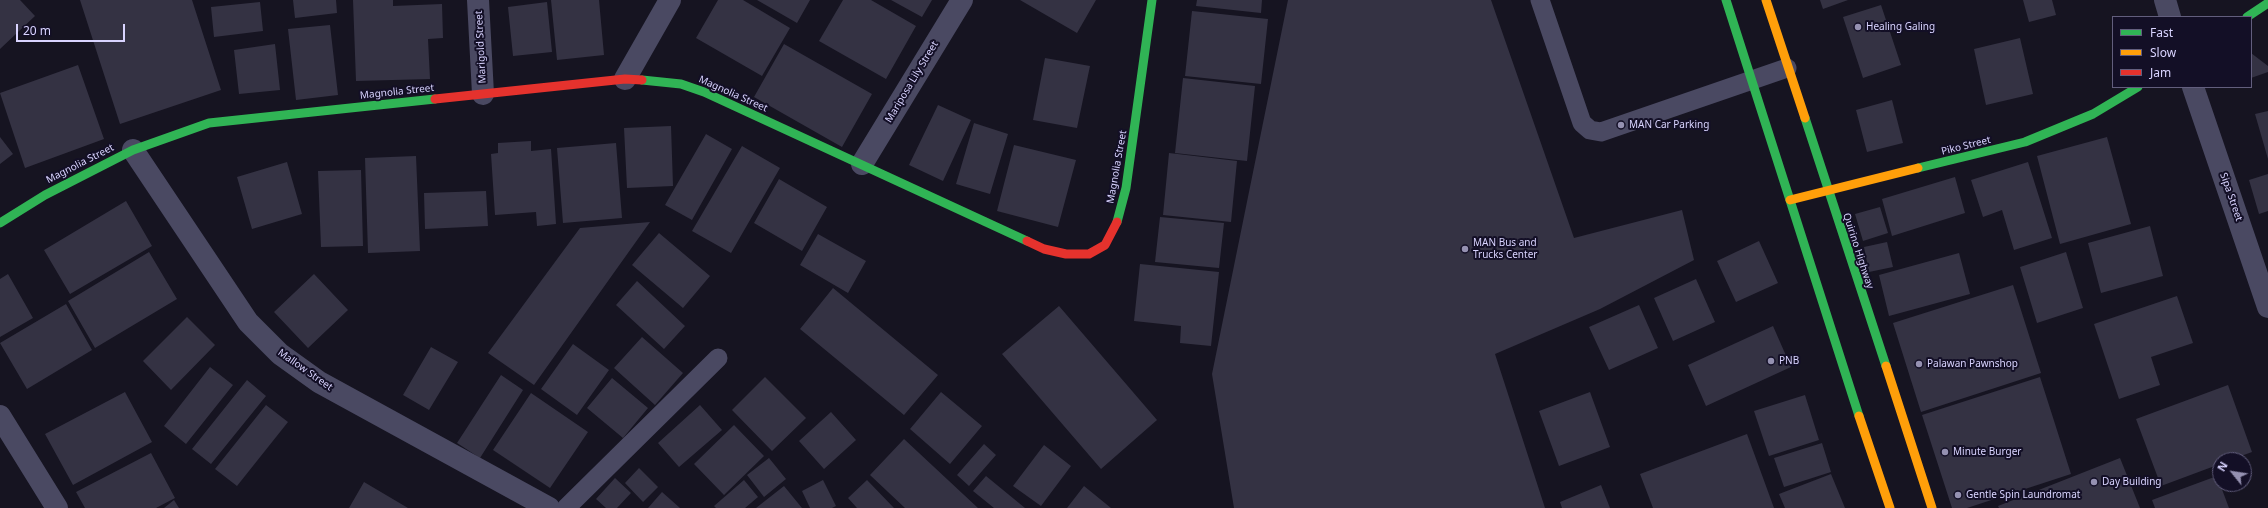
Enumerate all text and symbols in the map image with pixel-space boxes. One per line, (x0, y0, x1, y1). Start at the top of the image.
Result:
street label: Marigold Street (473, 10, 489, 84)
scale bar (18, 16, 127, 42)
legend (2112, 16, 2252, 88)
place label: Healing Galing (1866, 21, 1935, 33)
text: 20 m (23, 22, 51, 39)
marker: Healing Galing (1853, 22, 1863, 32)
text: Fast (2150, 24, 2173, 41)
street label: Mariposa Lily Street (883, 39, 941, 125)
text: Slow (2150, 44, 2176, 61)
text: Jam (2150, 64, 2171, 81)
street label: Magnolia Street (697, 73, 769, 115)
street label: Magnolia Street (359, 82, 435, 102)
place label: MAN Car Parking (1629, 119, 1709, 131)
marker: MAN Car Parking (1616, 120, 1626, 130)
street label: Magnolia Street (1105, 129, 1129, 205)
street label: Piko Street (1940, 134, 1992, 158)
street label: Magnolia Street (44, 142, 116, 186)
street label: Sipa Street (2217, 171, 2245, 223)
street label: Quirino Highway (1840, 212, 1876, 290)
place label: MAN Bus and Trucks Center (1473, 237, 1537, 260)
marker: MAN Bus and Trucks Center (1460, 244, 1470, 254)
street label: Mallow Street (275, 347, 335, 393)
place label: PNB (1779, 355, 1799, 367)
marker: PNB (1766, 356, 1776, 366)
place label: Palawan Pawnshop (1927, 358, 2018, 370)
marker: Palawan Pawnshop (1914, 359, 1924, 369)
place label: Minute Burger (1953, 446, 2021, 458)
marker: Minute Burger (1940, 447, 1950, 457)
north arrow (2212, 452, 2252, 492)
text: N (2213, 459, 2231, 474)
place label: Day Building (2102, 476, 2162, 488)
marker: Day Building (2089, 477, 2099, 487)
place label: Gentle Spin Laundromat (1966, 489, 2080, 501)
marker: Gentle Spin Laundromat (1953, 490, 1963, 500)

